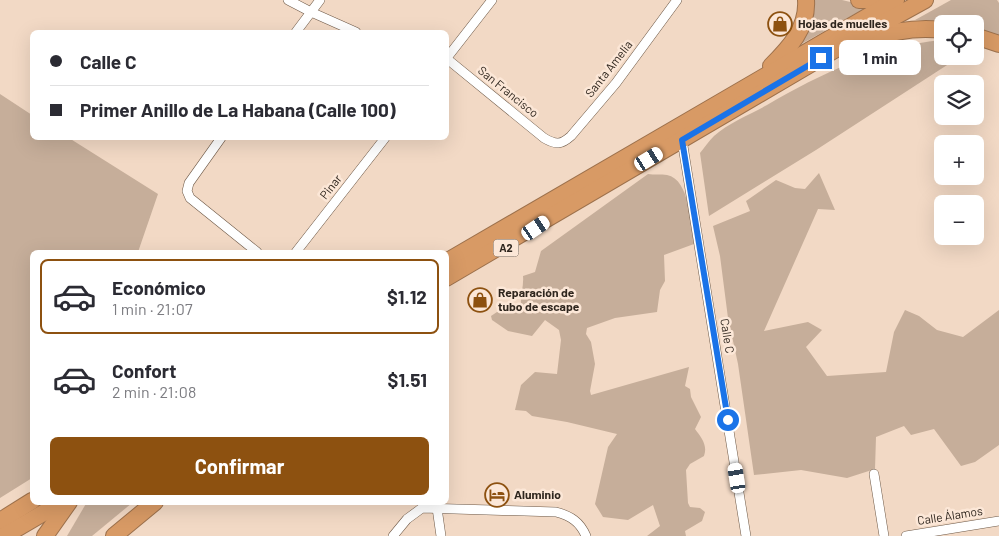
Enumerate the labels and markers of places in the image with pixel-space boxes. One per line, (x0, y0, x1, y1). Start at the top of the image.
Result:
shop icon: Hojas de muelles (767, 11, 793, 37)
place label: Hojas de muelles (798, 16, 887, 30)
place label: Reparación de tubo de escape (498, 285, 580, 313)
shop icon: Reparación de tubo de escape (467, 287, 493, 313)
hotel icon: Aluminio (484, 482, 510, 508)
place label: Aluminio (514, 487, 561, 501)

